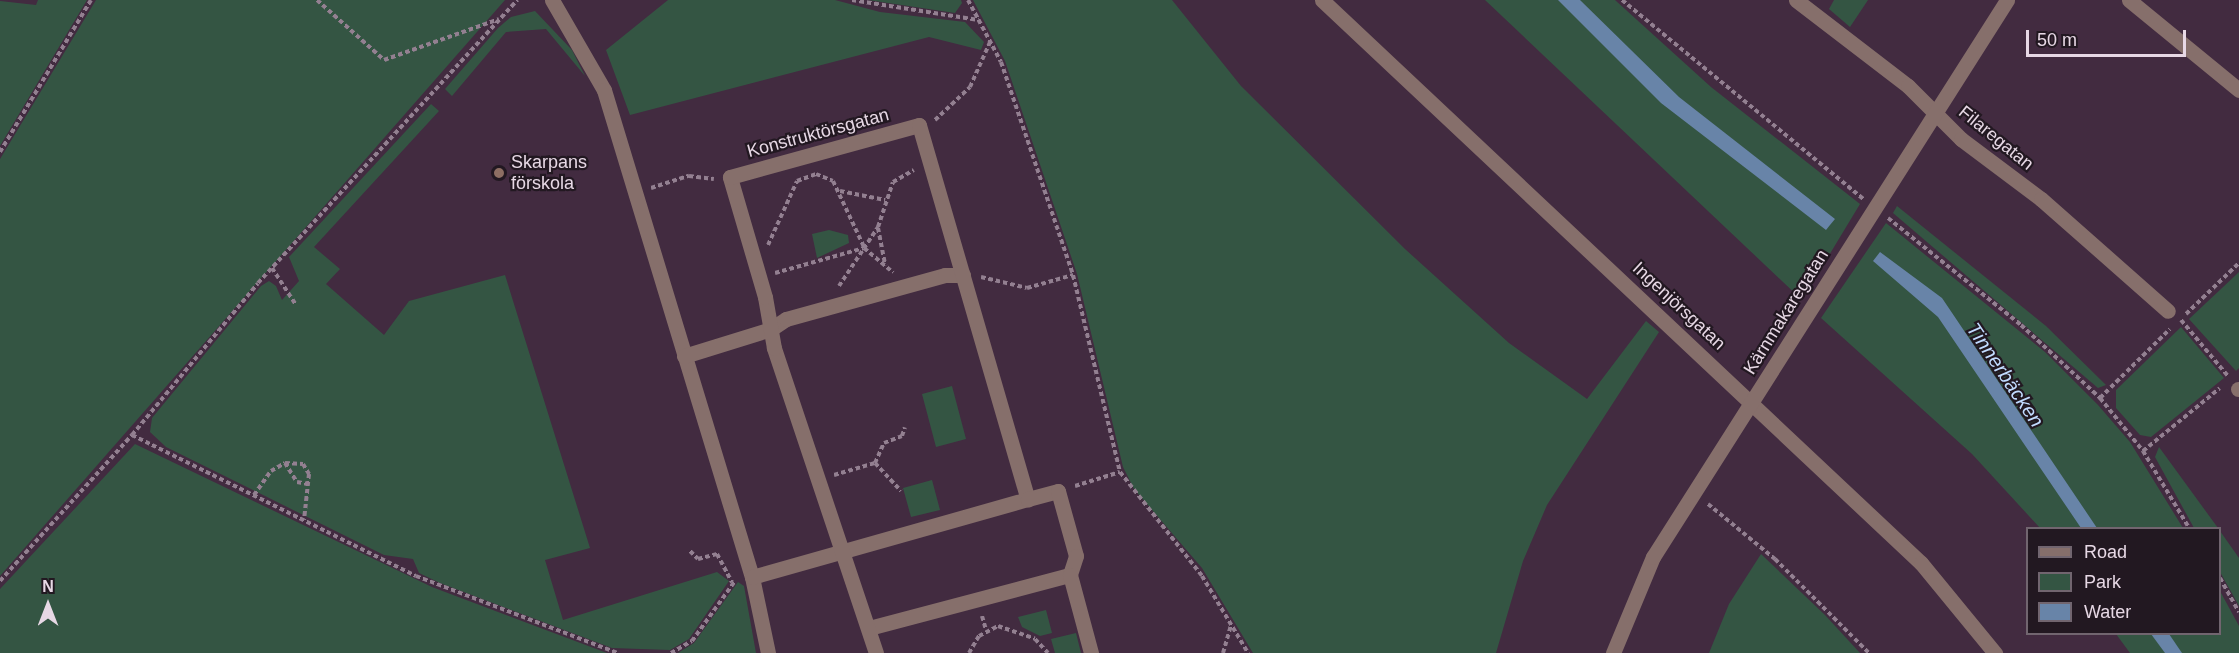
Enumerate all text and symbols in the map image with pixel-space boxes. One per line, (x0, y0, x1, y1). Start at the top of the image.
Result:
scale bar (2029, 18, 2190, 56)
text: 50 m (2037, 30, 2077, 50)
street label: Filaregatan (1954, 101, 2038, 175)
street label: Konstruktörsgatan (745, 104, 891, 162)
place label: Skarpans förskola (511, 152, 587, 195)
marker: Skarpans förskola (492, 166, 506, 180)
street label: Kärnmakaregatan (1739, 246, 1833, 378)
street label: Ingenjörsgatan (1628, 257, 1730, 355)
water label: Tinnerbäcken (1961, 318, 2049, 432)
legend (2026, 527, 2221, 635)
text: Road (2084, 542, 2127, 562)
text: Park (2084, 572, 2121, 592)
north arrow (18, 575, 78, 635)
text: N (42, 578, 54, 595)
text: Water (2084, 602, 2131, 622)

